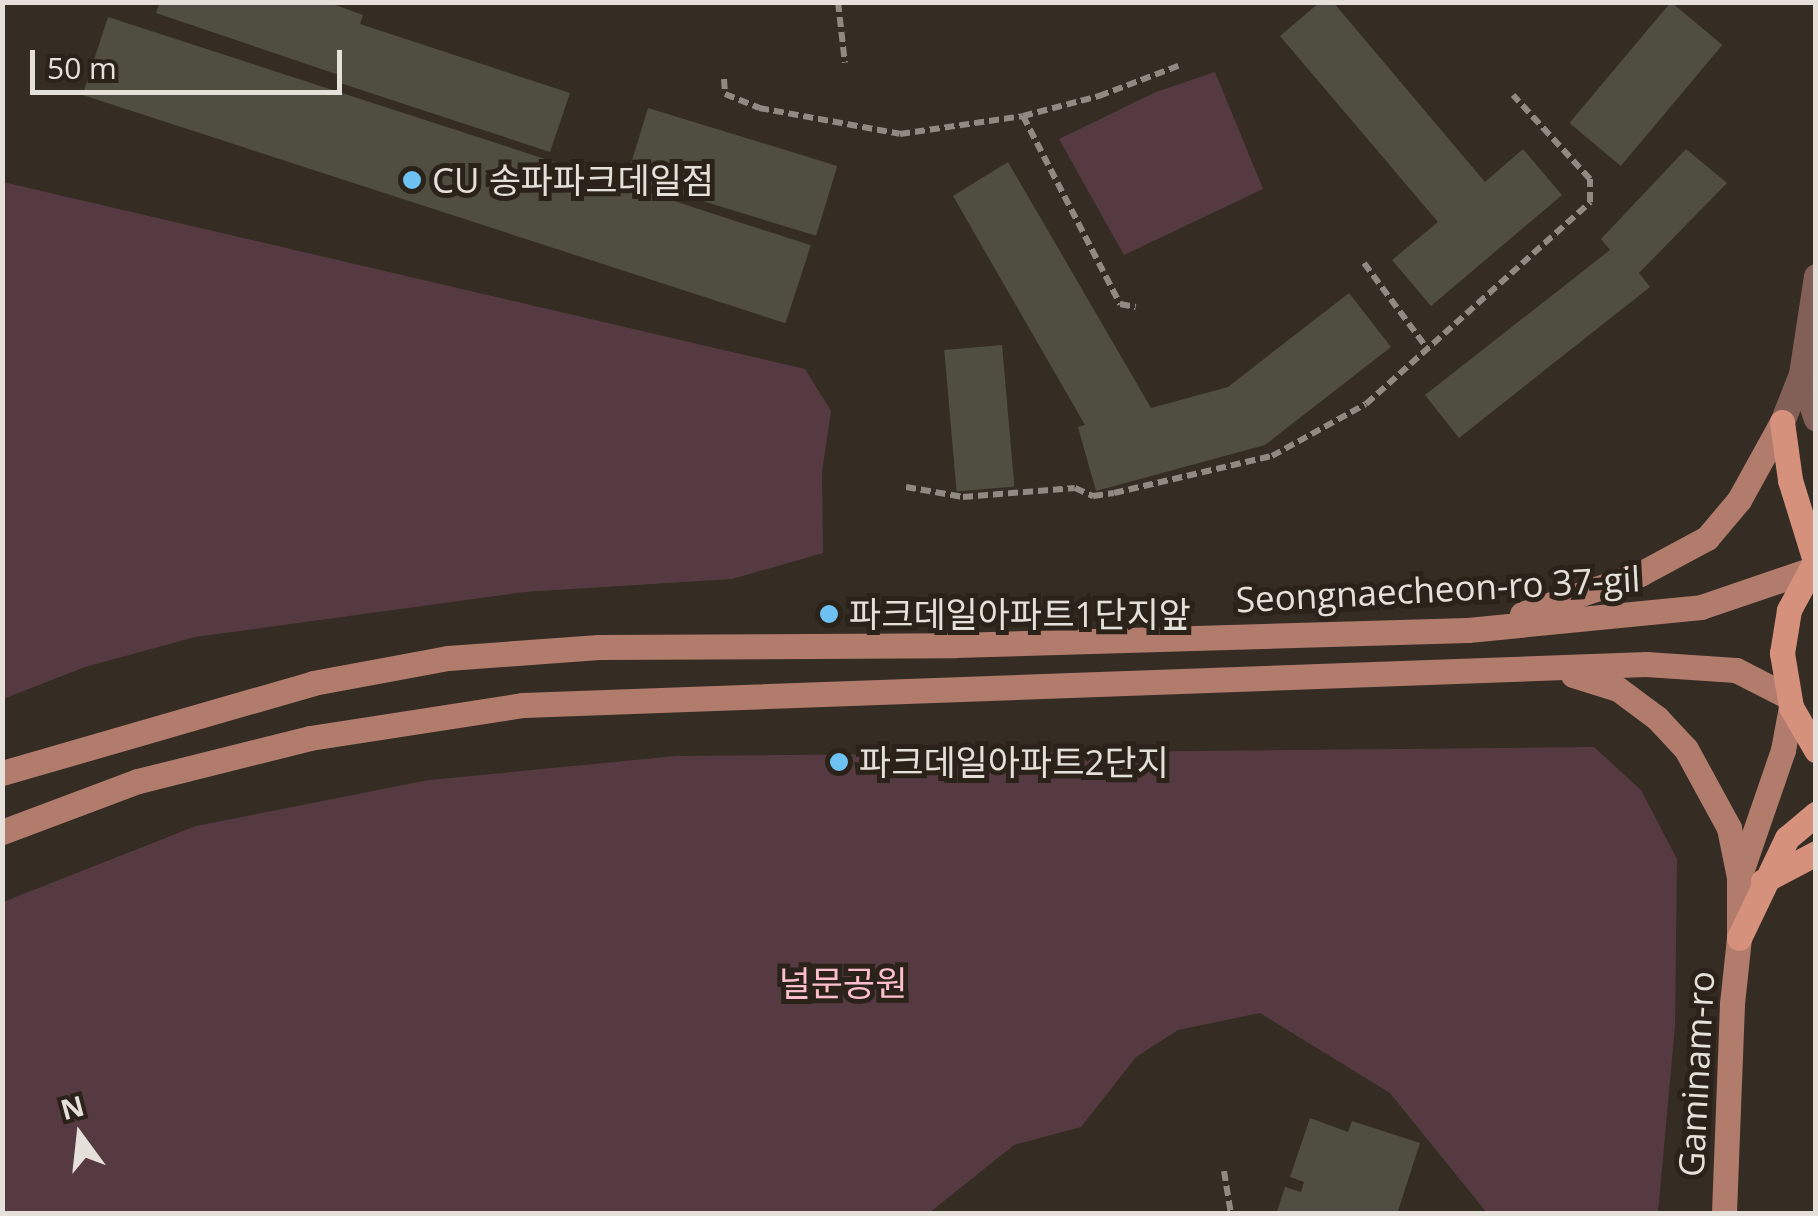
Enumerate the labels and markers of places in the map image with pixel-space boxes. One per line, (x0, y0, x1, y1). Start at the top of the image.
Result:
place label: CU 송파파크데일점 (432, 159, 714, 201)
marker: CU 송파파크데일점 (401, 169, 423, 191)
place label: 파크데일아파트1단지앞 (849, 593, 1191, 635)
marker: 파크데일아파트1단지앞 (818, 603, 840, 625)
place label: 파크데일아파트2단지 (859, 741, 1169, 783)
marker: 파크데일아파트2단지 (828, 751, 850, 773)

